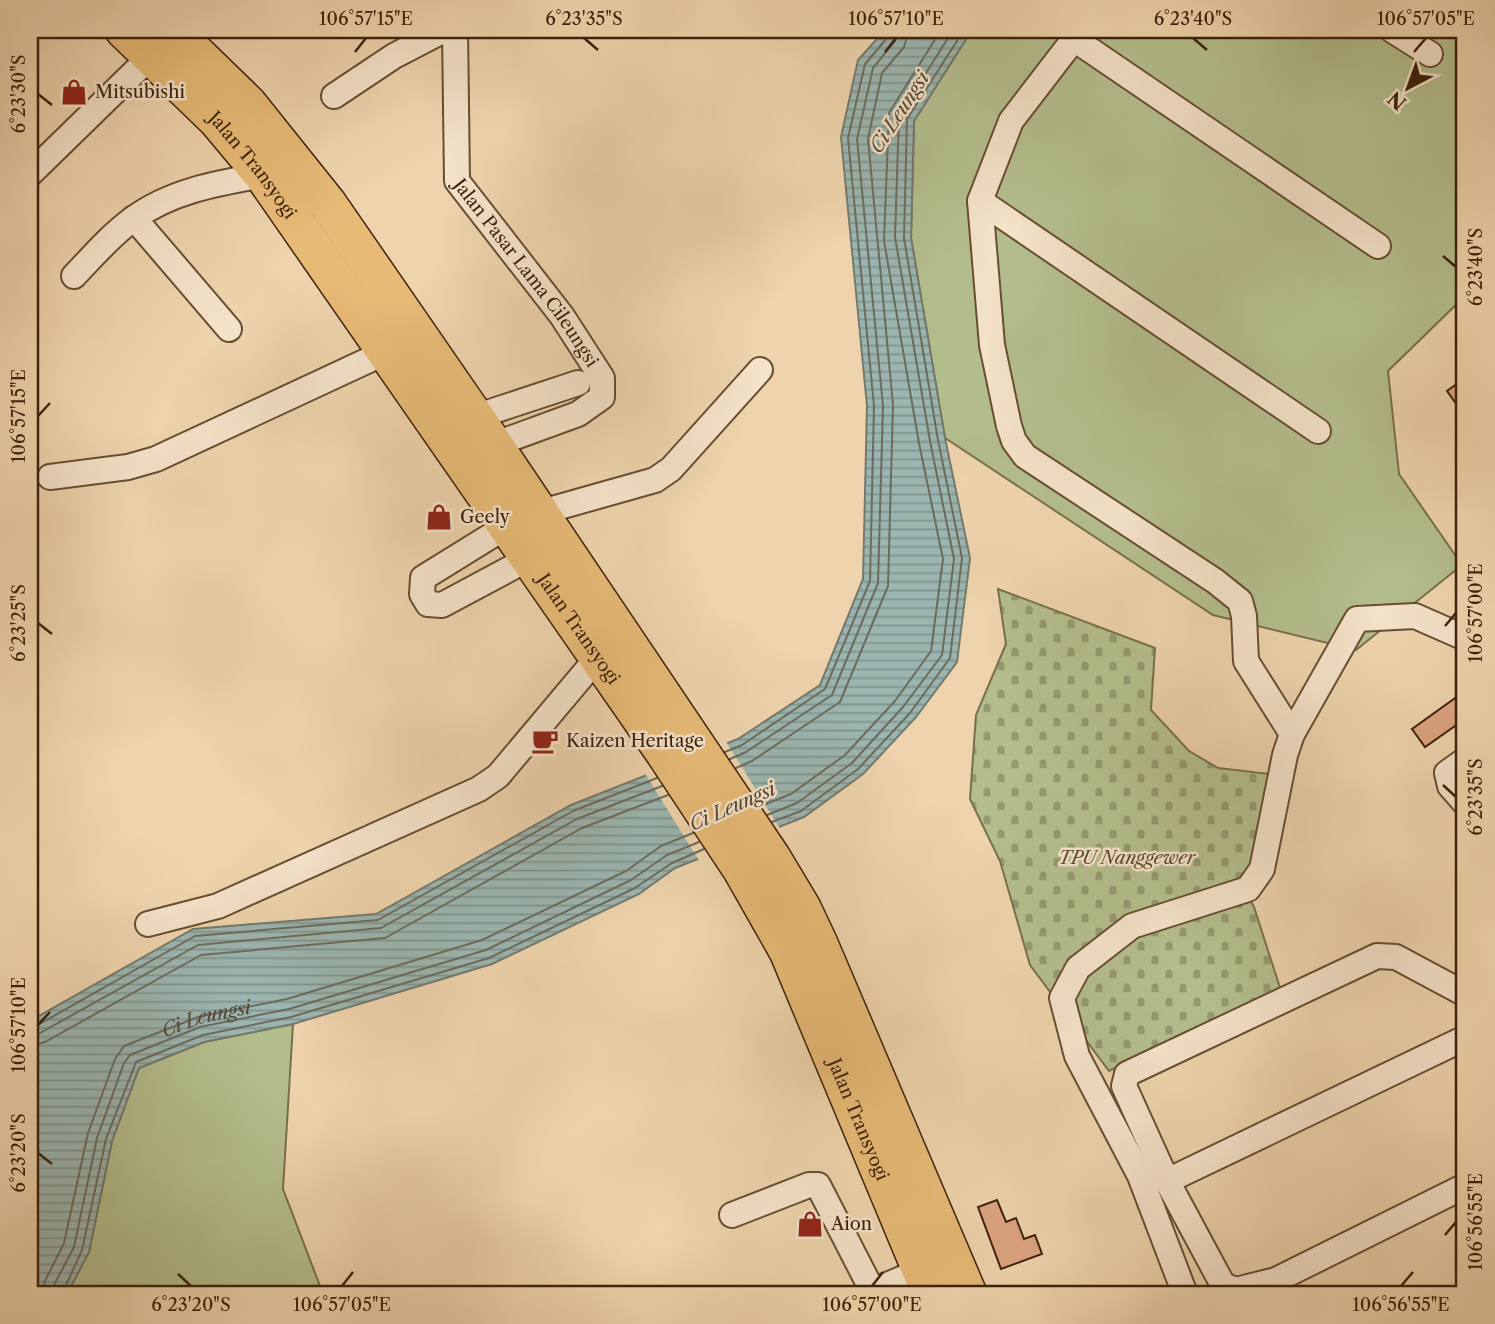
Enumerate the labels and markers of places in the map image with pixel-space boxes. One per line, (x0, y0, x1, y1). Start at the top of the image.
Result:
shop icon: Mitsubishi (59, 77, 89, 107)
place label: Mitsubishi (95, 81, 185, 103)
shop icon: Geely (424, 502, 454, 532)
place label: Geely (460, 506, 511, 528)
cafe icon: Kaizen Heritage (530, 726, 560, 756)
place label: Kaizen Heritage (566, 730, 704, 752)
shop icon: Aion (795, 1209, 825, 1239)
place label: Aion (830, 1213, 872, 1235)

